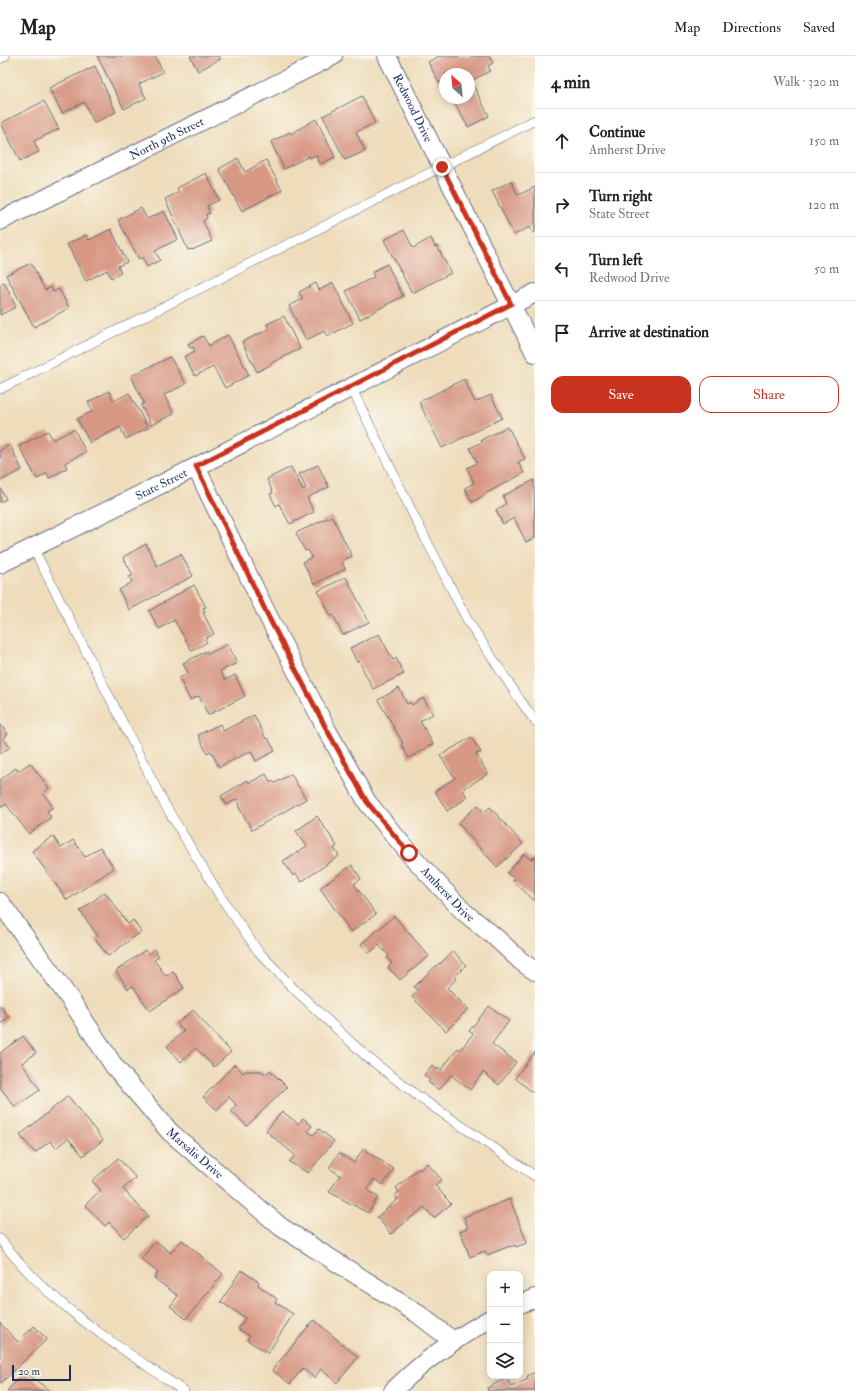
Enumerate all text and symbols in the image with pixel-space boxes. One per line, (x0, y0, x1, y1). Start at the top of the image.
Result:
text: Map (20, 16, 56, 40)
text: Map (674, 19, 700, 36)
text: Directions (722, 19, 781, 36)
text: Saved (803, 19, 835, 36)
north arrow (439, 68, 475, 104)
street label: Redwood Drive (389, 72, 436, 145)
text: 4 min (551, 72, 590, 93)
text: Walk · 320 m (773, 74, 839, 90)
street label: North 9th Street (127, 114, 207, 164)
text: Continue (589, 123, 645, 142)
icon: ahead (551, 130, 573, 152)
text: 150 m (809, 133, 839, 149)
text: Amherst Drive (589, 142, 666, 158)
route end (433, 158, 451, 176)
text: Turn right (589, 187, 652, 206)
icon: right (551, 194, 573, 216)
text: 120 m (808, 197, 839, 213)
text: State Street (589, 206, 650, 222)
text: Turn left (589, 251, 643, 270)
icon: left (551, 258, 573, 280)
text: 50 m (814, 261, 839, 277)
text: Redwood Drive (589, 270, 669, 286)
icon: arrive (551, 322, 573, 344)
text: Arrive at destination (589, 323, 709, 342)
button: Save (551, 376, 691, 413)
button: Share (699, 376, 839, 413)
street label: State Street (133, 465, 190, 504)
route start (400, 844, 418, 862)
street label: Amherst Drive (417, 863, 477, 925)
street label: Marsalis Drive (163, 1125, 226, 1182)
map controls (487, 1271, 523, 1379)
button: + (487, 1271, 523, 1307)
button: − (487, 1307, 523, 1343)
button: layers (487, 1343, 523, 1379)
scale bar (12, 1363, 71, 1382)
text: 20 m (18, 1365, 40, 1378)

